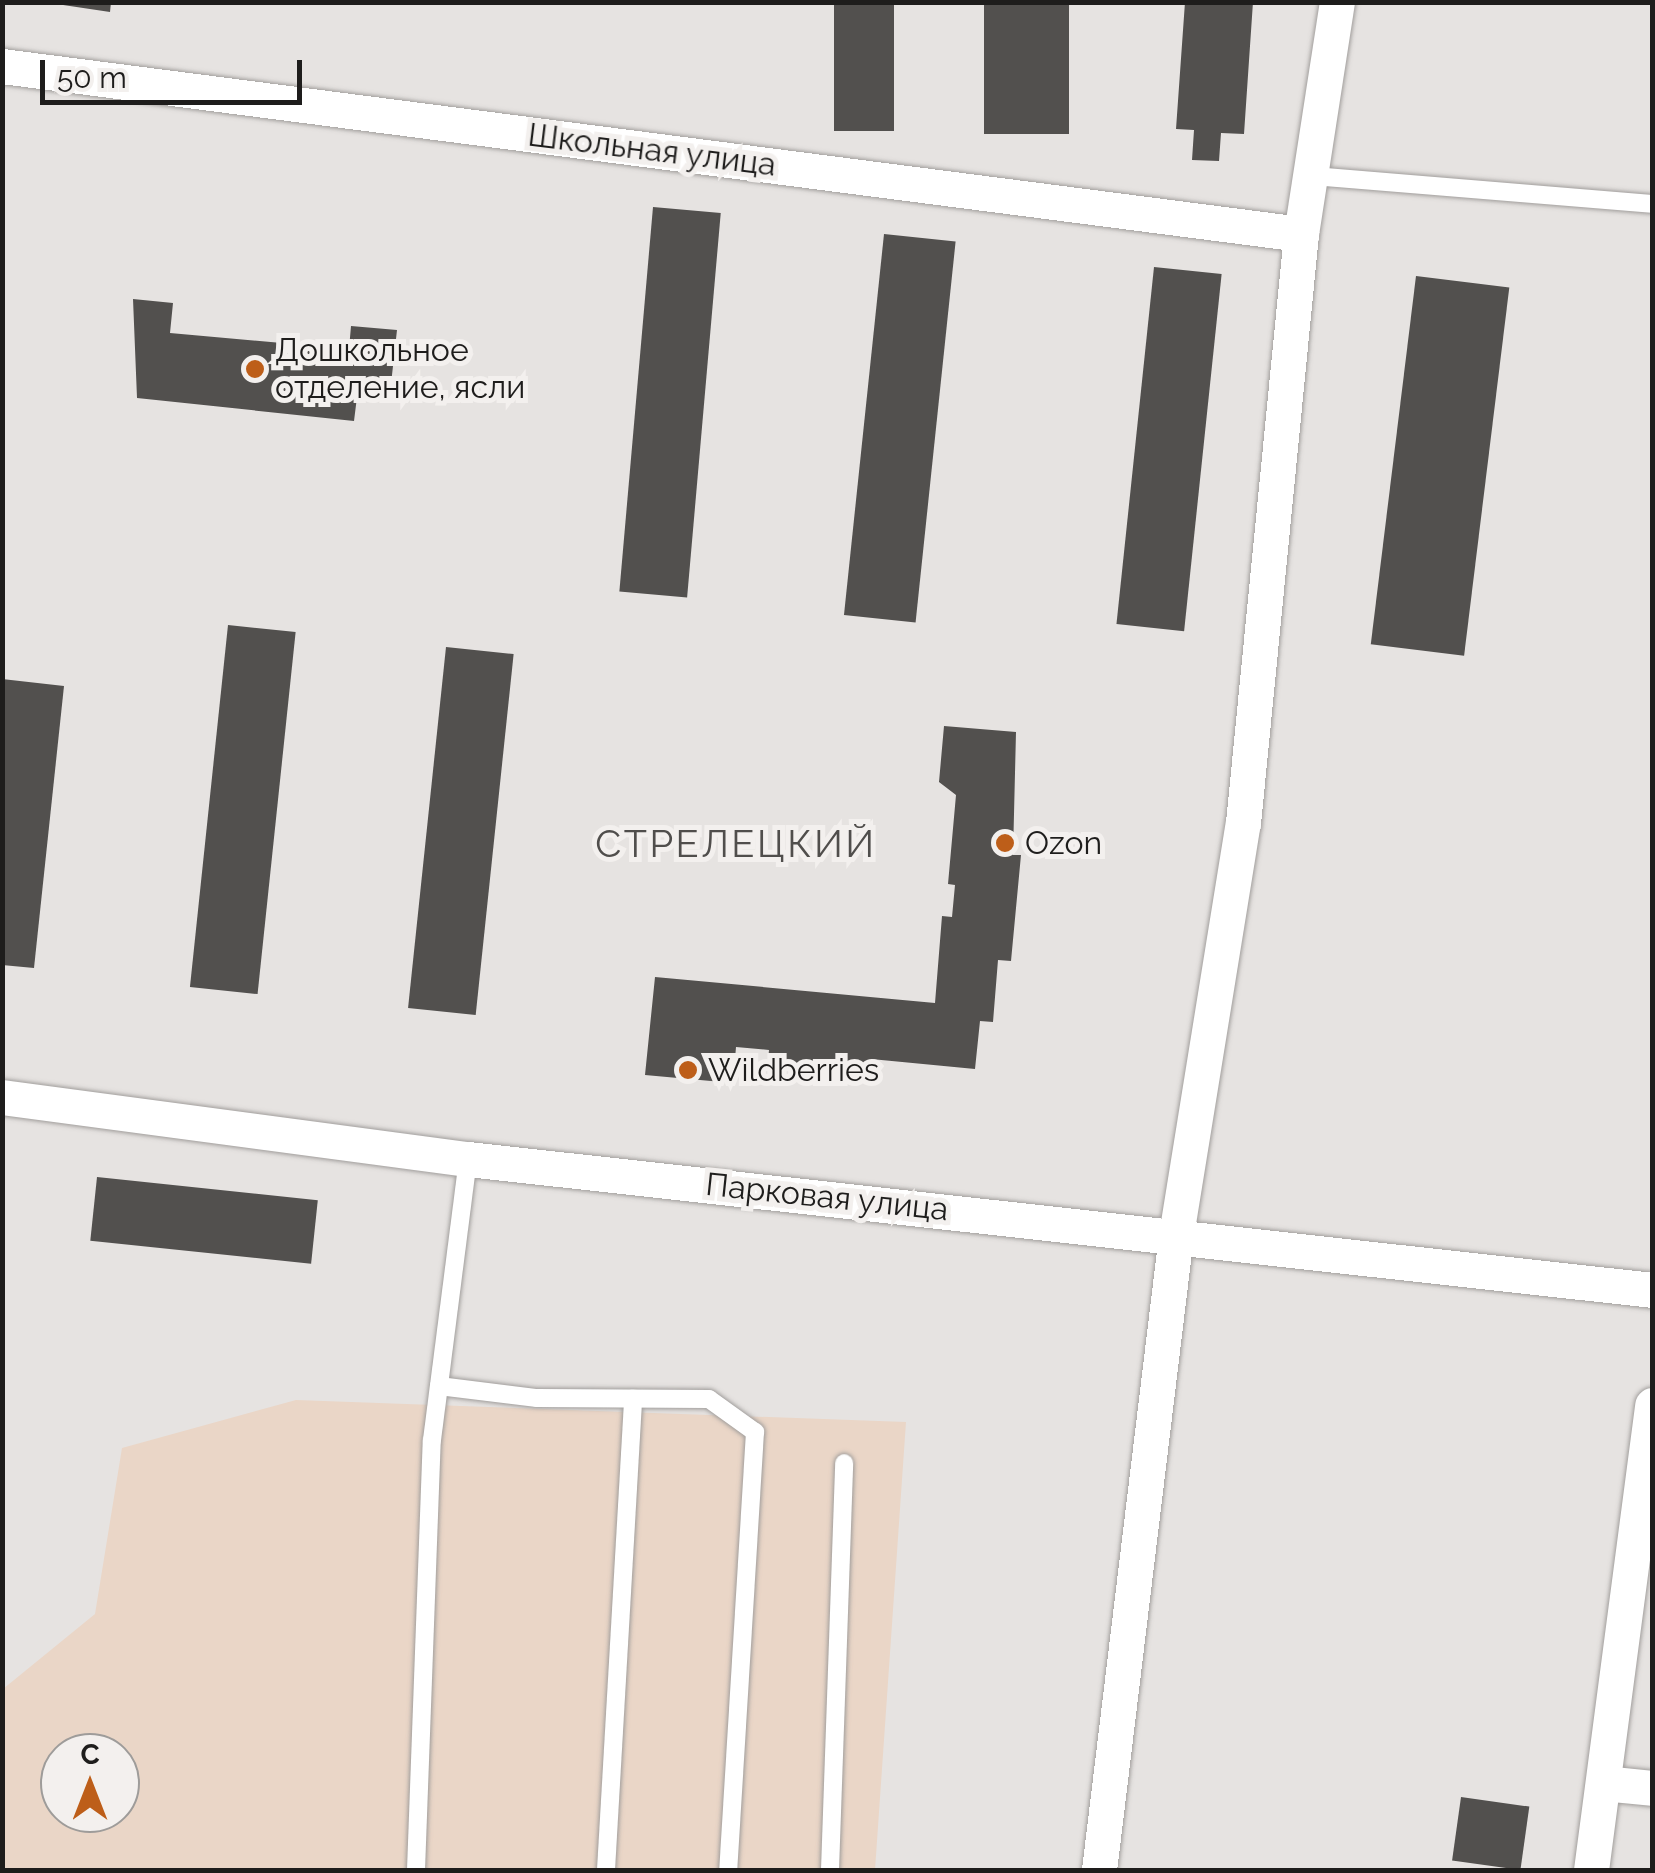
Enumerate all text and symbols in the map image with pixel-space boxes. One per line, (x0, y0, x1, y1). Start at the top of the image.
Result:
scale bar (45, 40, 308, 102)
text: 50 m (57, 60, 127, 95)
street label: Школьная улица (525, 116, 779, 184)
place label: Дошкольное отделение, ясли (275, 332, 525, 407)
marker: Дошкольное отделение, ясли (244, 358, 266, 380)
district label: СТРЕЛЕЦКИЙ (595, 821, 877, 867)
place label: Ozon (1025, 824, 1102, 862)
marker: Ozon (994, 832, 1016, 854)
place label: Wildberries (708, 1051, 879, 1089)
marker: Wildberries (677, 1059, 699, 1081)
street label: Парковая улица (703, 1165, 951, 1229)
north arrow (40, 1733, 140, 1833)
text: С (80, 1738, 100, 1771)

